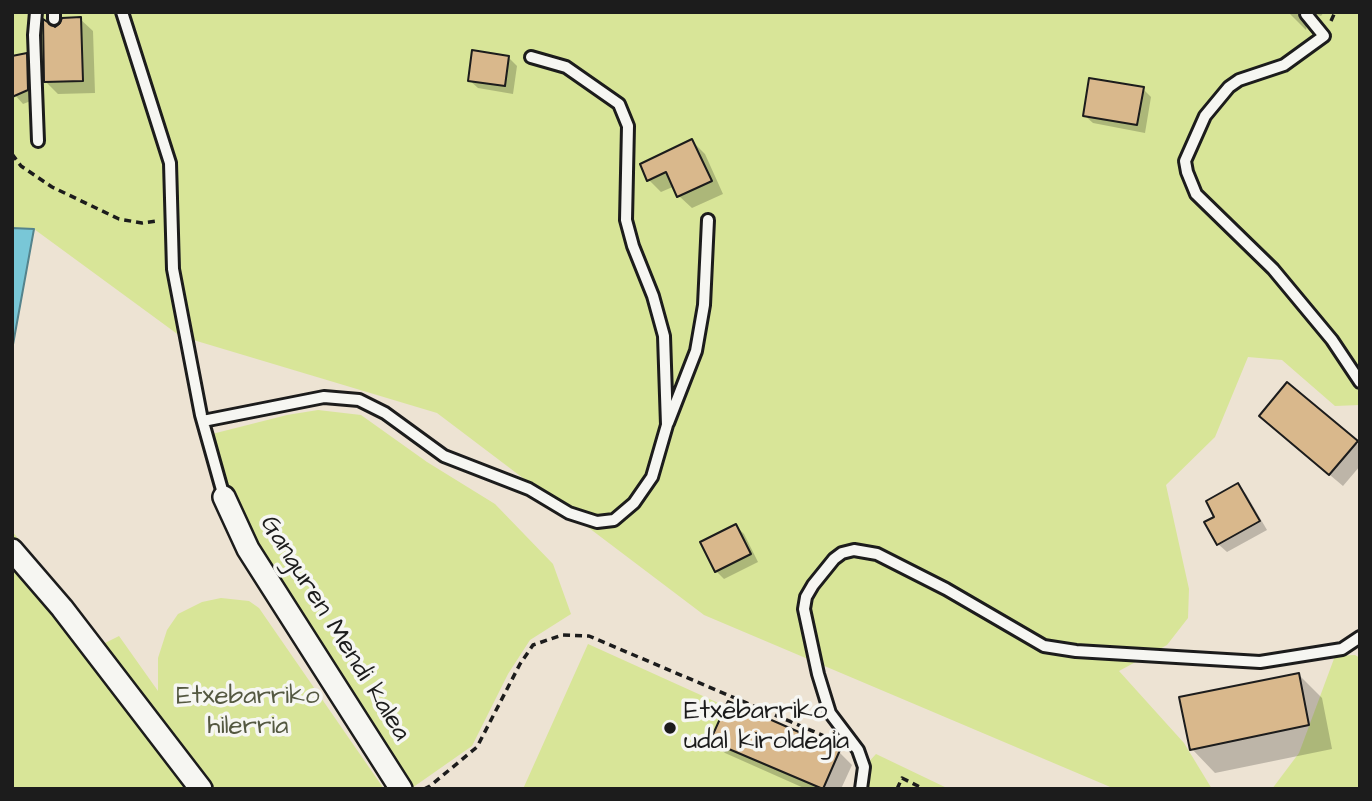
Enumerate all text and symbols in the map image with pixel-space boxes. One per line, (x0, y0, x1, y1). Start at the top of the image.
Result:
street label: Ganguren Mendi kalea (252, 511, 416, 747)
park label: Etxebarriko hilerria (176, 682, 320, 744)
place label: Etxebarriko udal kiroldegia (684, 697, 849, 758)
marker: Etxebarriko udal kiroldegia (662, 720, 678, 736)

